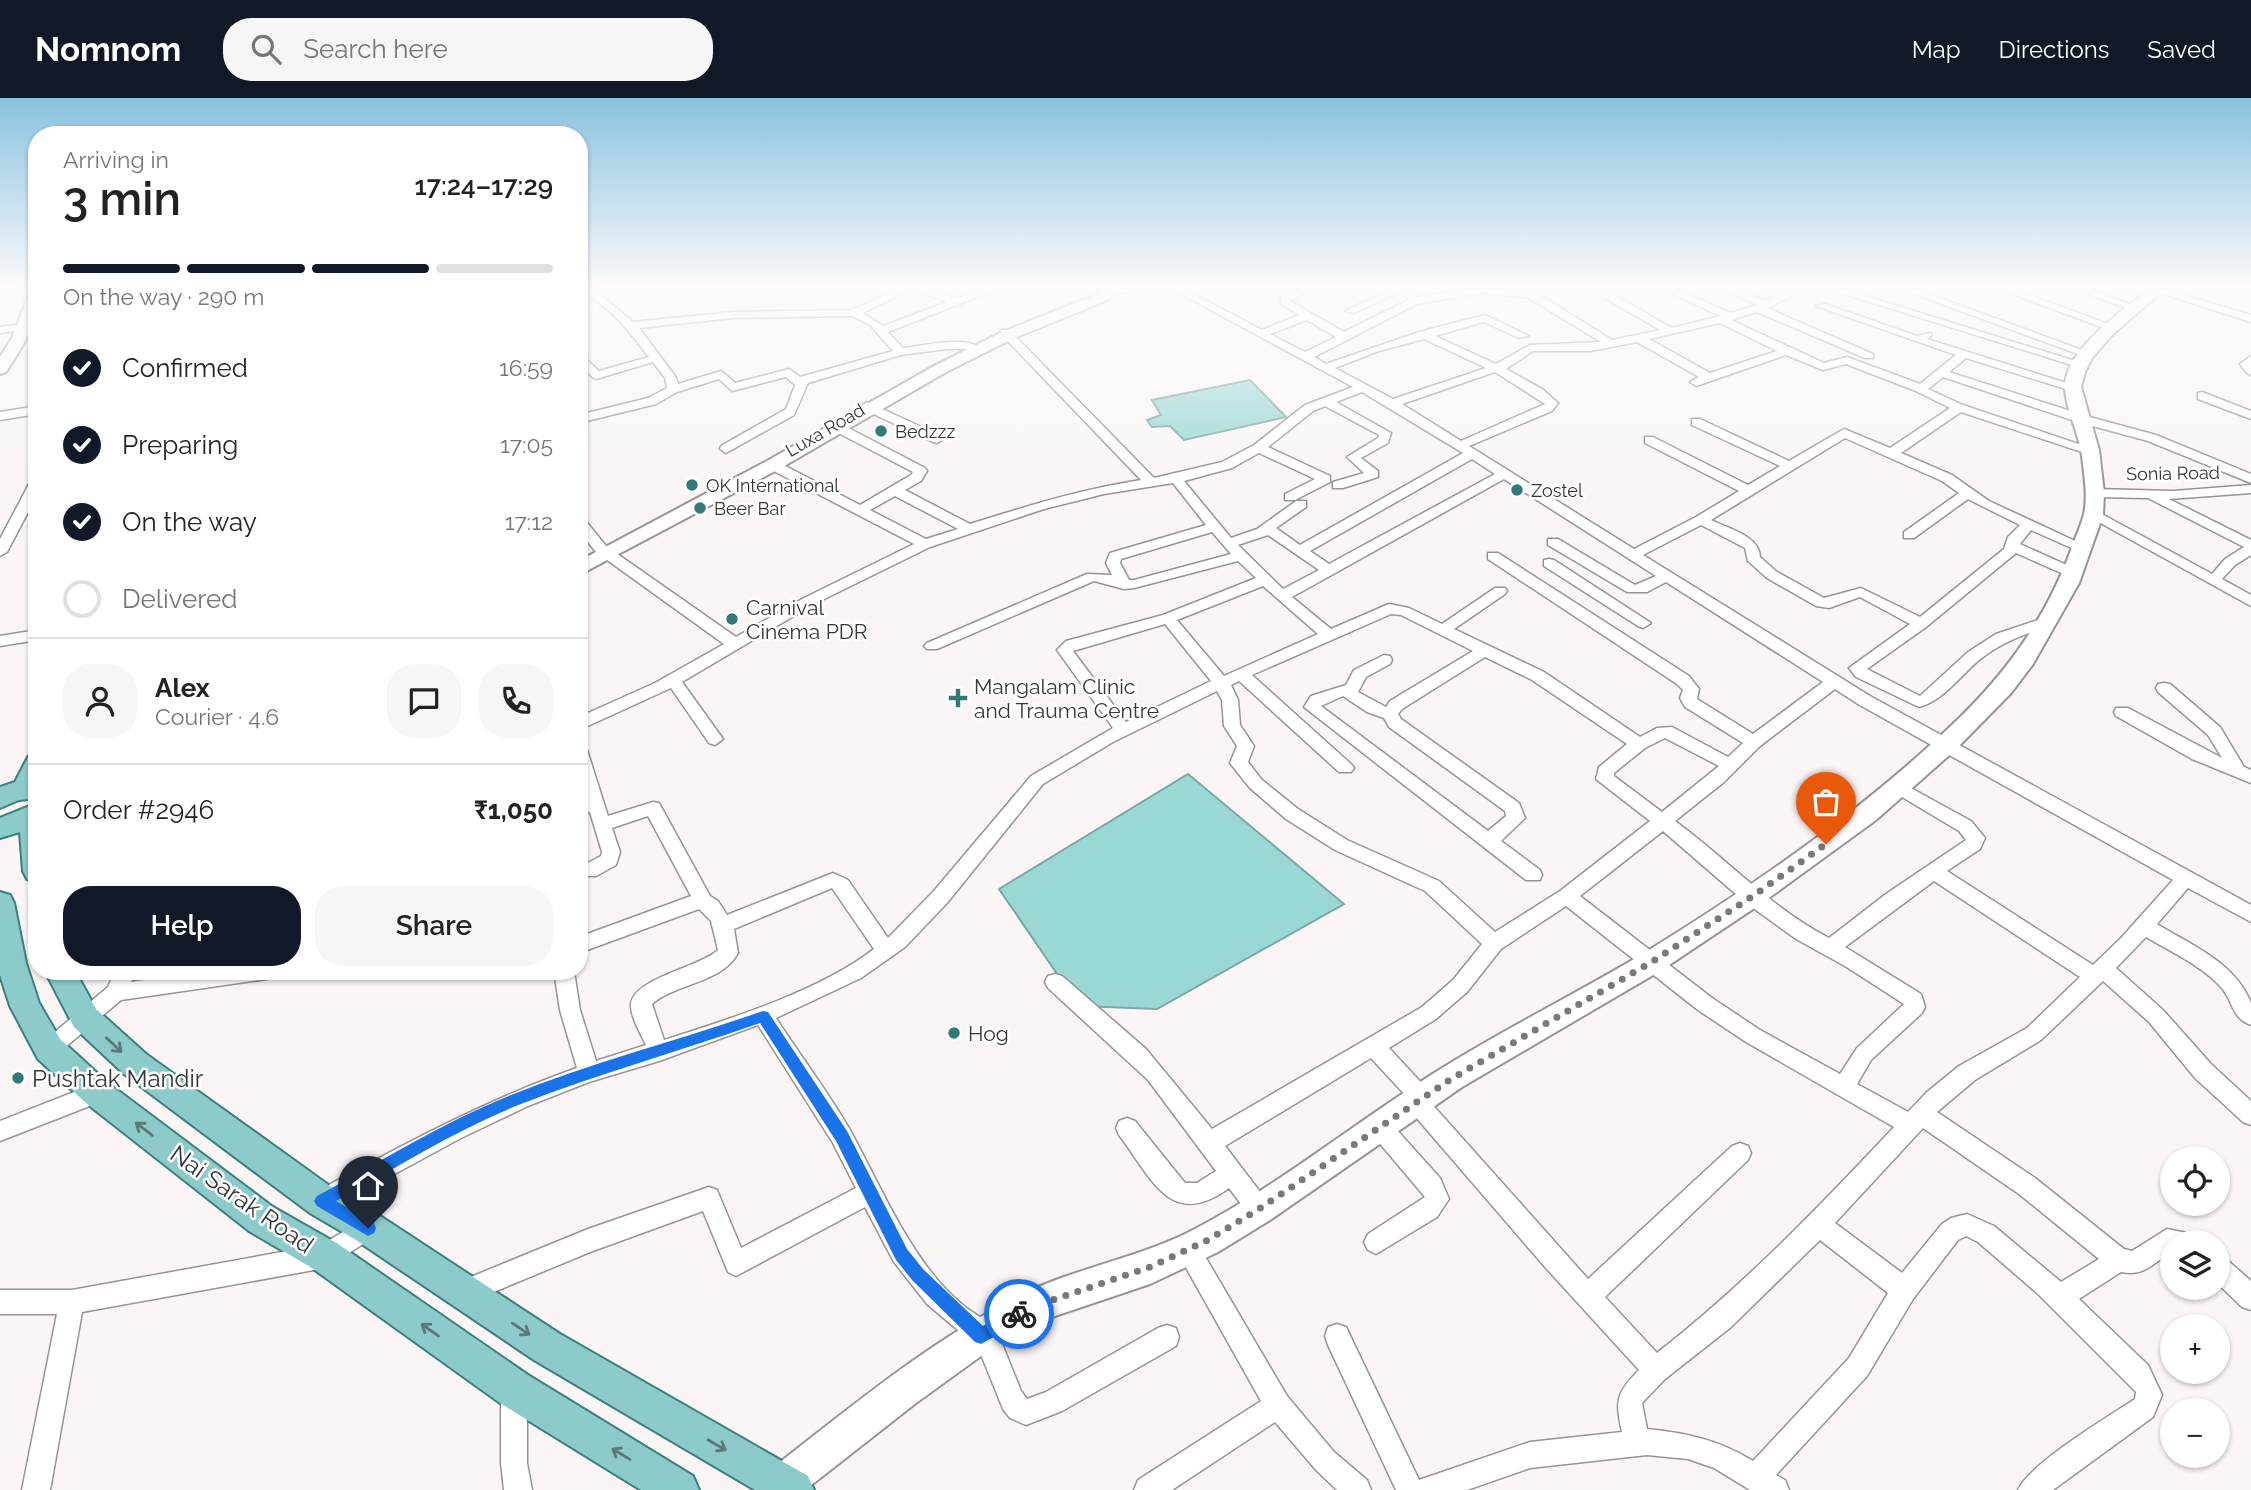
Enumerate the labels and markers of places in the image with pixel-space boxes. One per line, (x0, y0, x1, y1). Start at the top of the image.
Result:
place label: Bedzzz (895, 421, 955, 442)
marker: Bedzzz (873, 423, 889, 439)
place label: OK International (706, 475, 839, 496)
marker: OK International (684, 477, 700, 493)
place label: Zostel (1531, 480, 1583, 501)
marker: Zostel (1509, 482, 1525, 498)
place label: Beer Bar (714, 498, 786, 519)
marker: Beer Bar (692, 500, 708, 516)
place label: Carnival Cinema PDR (746, 595, 867, 644)
marker: Carnival Cinema PDR (724, 611, 740, 627)
place label: Mangalam Clinic and Trauma Centre (974, 674, 1159, 723)
marker: Mangalam Clinic and Trauma Centre (948, 688, 968, 708)
pin (1796, 772, 1856, 844)
place label: Hog (968, 1021, 1009, 1046)
marker: Hog (946, 1025, 962, 1041)
place label: Pushtak Mandir (32, 1064, 204, 1093)
marker: Pushtak Mandir (10, 1070, 26, 1086)
pin (338, 1156, 398, 1228)

